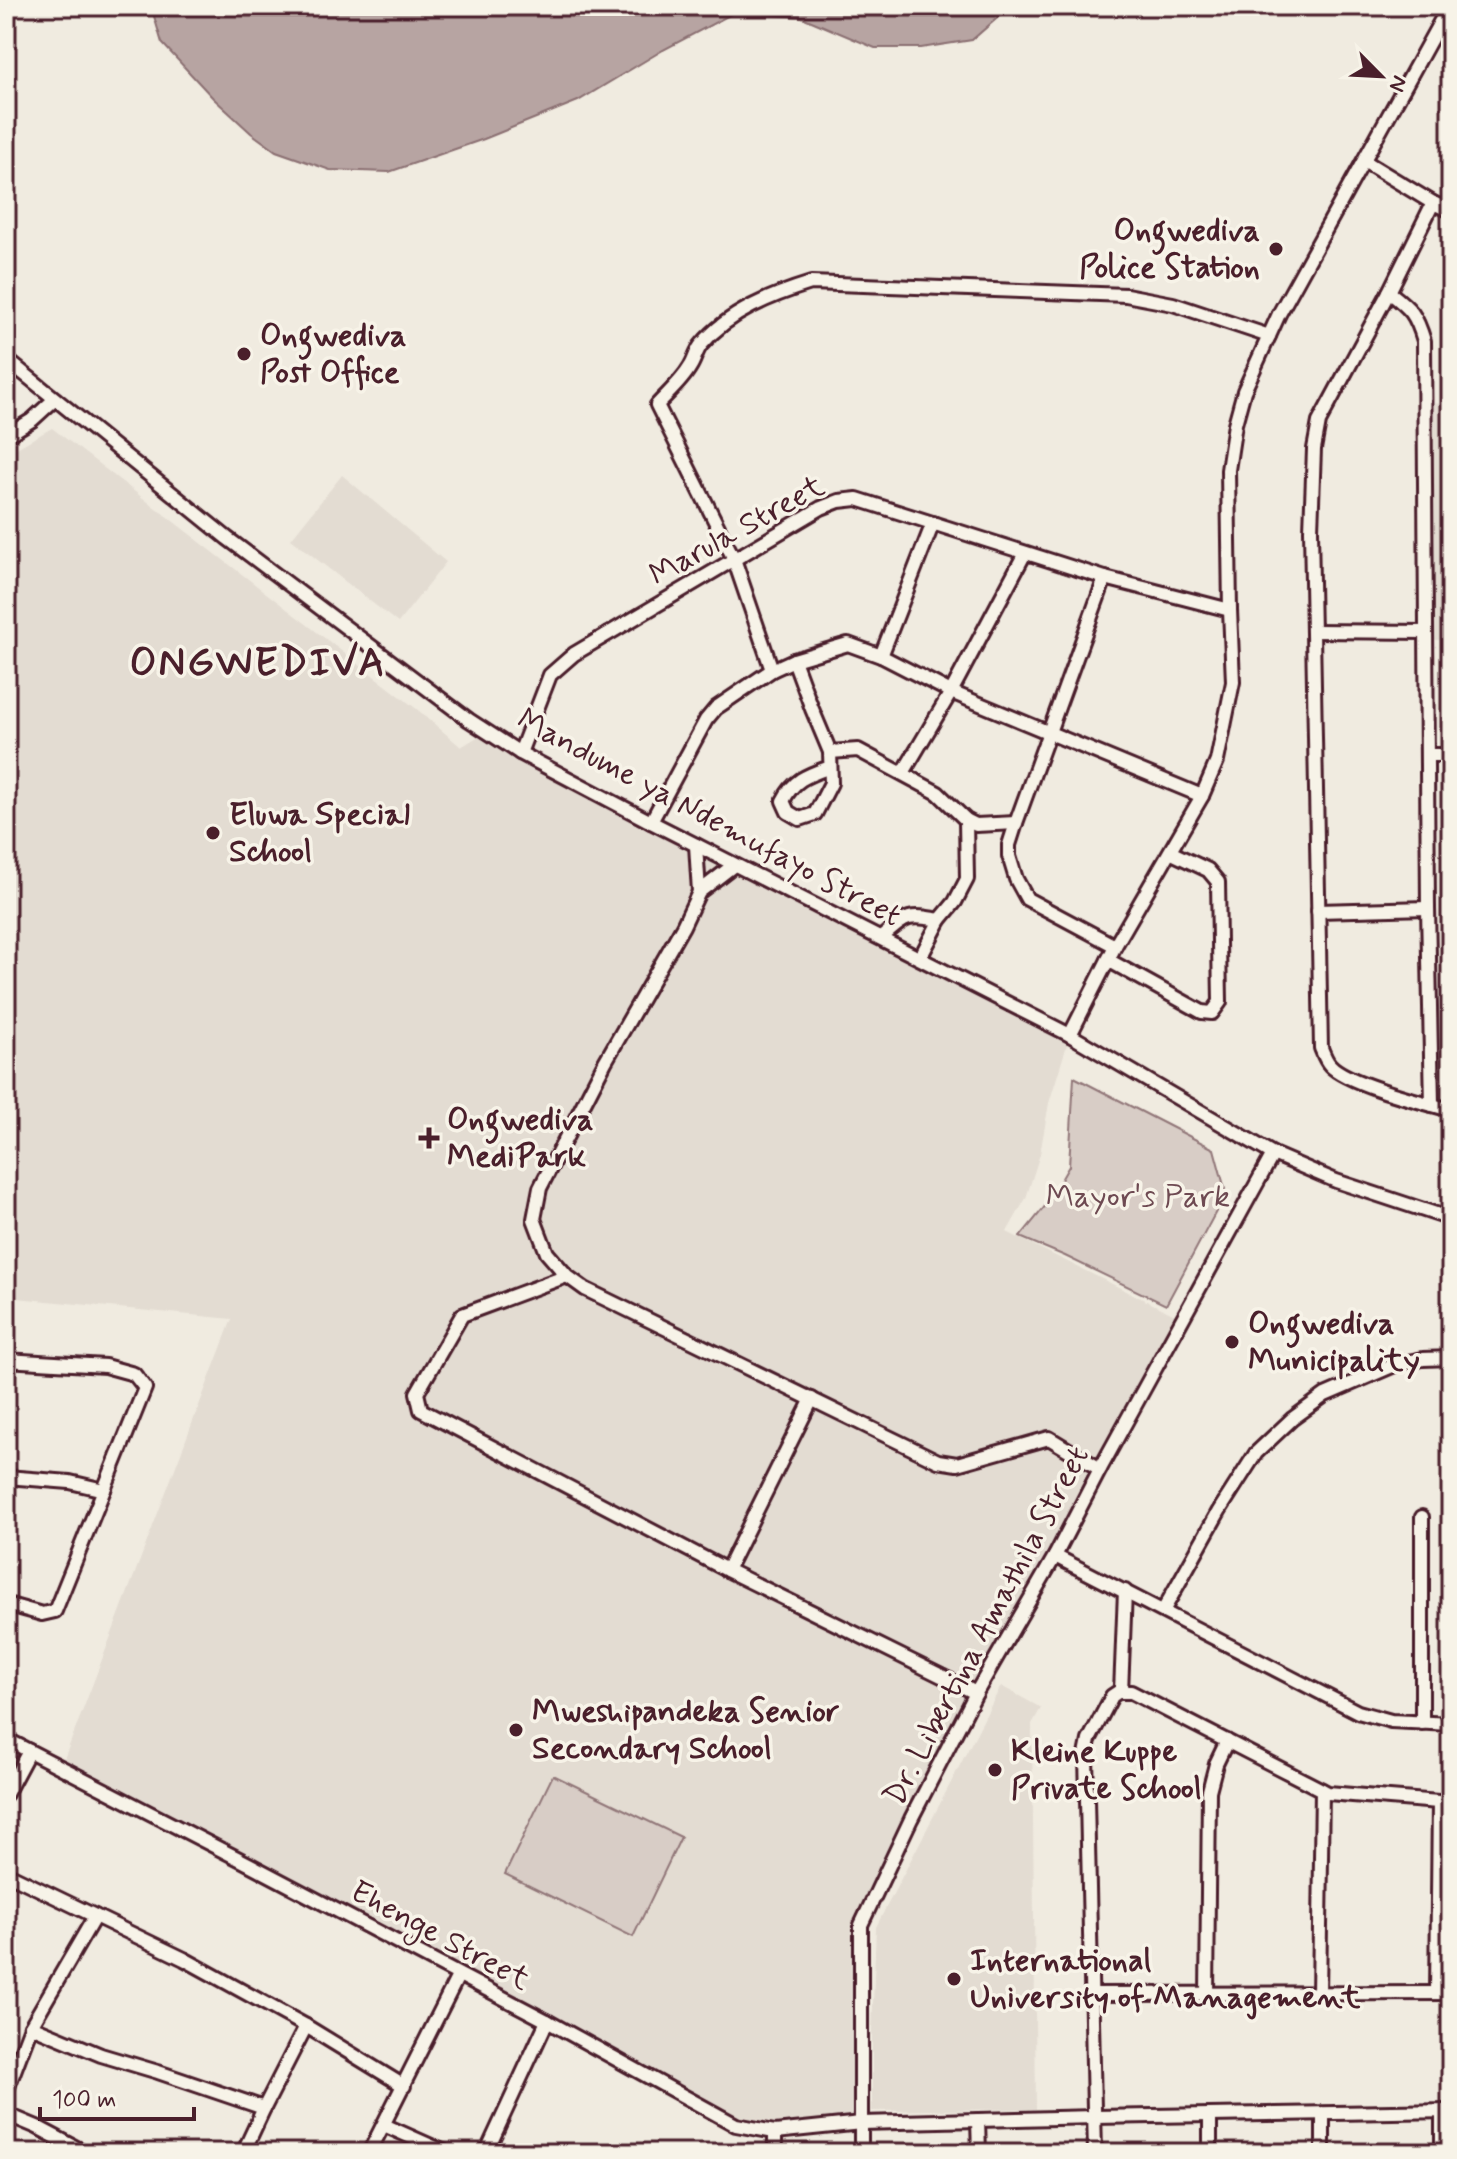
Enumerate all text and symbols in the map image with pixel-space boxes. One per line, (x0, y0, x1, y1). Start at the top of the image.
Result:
north arrow (1341, 36, 1421, 116)
text: N (1382, 71, 1413, 96)
place label: Ongwediva Police Station (1079, 210, 1260, 289)
marker: Ongwediva Police Station (1267, 240, 1285, 258)
place label: Ongwediva Post Office (260, 315, 406, 394)
marker: Ongwediva Post Office (235, 345, 253, 363)
street label: Marula Street (642, 465, 832, 596)
district label: ONGWEDIVA (130, 638, 386, 690)
street label: Mandume ya Ndemufayo Street (510, 699, 908, 937)
place label: Eluwa Special School (229, 794, 410, 873)
marker: Eluwa Special School (204, 824, 222, 842)
place label: Ongwediva MediPark (447, 1099, 593, 1178)
marker: Ongwediva MediPark (418, 1127, 440, 1149)
park label: Mayor's Park (1046, 1176, 1230, 1218)
place label: Ongwediva Municipality (1248, 1303, 1420, 1382)
marker: Ongwediva Municipality (1223, 1333, 1241, 1351)
street label: Dr. Libertina Amathila Street (874, 1439, 1100, 1813)
place label: Mweshipandeka Senior Secondary School (532, 1691, 840, 1770)
marker: Mweshipandeka Senior Secondary School (507, 1721, 525, 1739)
place label: Kleine Kuppe Private School (1011, 1731, 1202, 1810)
marker: Kleine Kuppe Private School (986, 1761, 1004, 1779)
street label: Ehenge Street (342, 1871, 537, 2003)
place label: International University of Management (970, 1940, 1361, 2020)
marker: International University of Management (945, 1970, 963, 1988)
scale bar (40, 2071, 194, 2121)
text: 100 m (52, 2085, 116, 2116)

